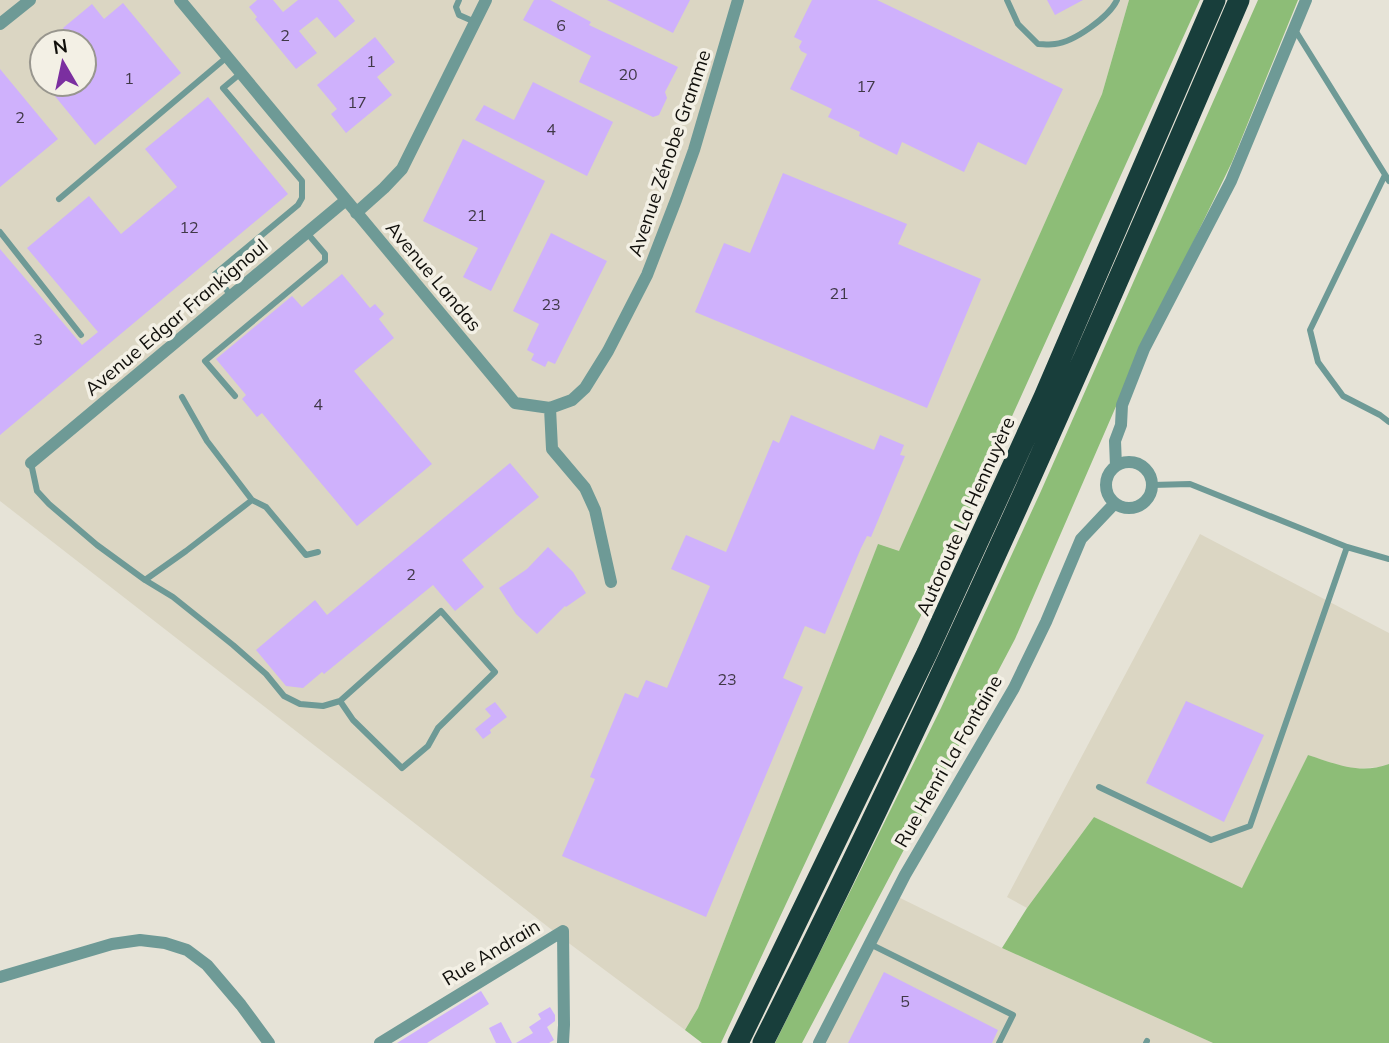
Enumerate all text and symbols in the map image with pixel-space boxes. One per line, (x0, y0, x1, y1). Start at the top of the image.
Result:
house number: 6 (556, 15, 566, 35)
house number: 2 (280, 25, 290, 45)
north arrow (28, 28, 98, 98)
text: N (51, 33, 69, 59)
street label: Avenue Zénobe Gramme (622, 47, 716, 259)
house number: 1 (366, 51, 376, 71)
house number: 20 (618, 64, 638, 84)
house number: 1 (124, 68, 134, 88)
house number: 17 (856, 76, 876, 96)
house number: 17 (347, 92, 367, 112)
house number: 2 (15, 107, 25, 127)
house number: 4 (546, 119, 556, 139)
house number: 21 (467, 205, 487, 225)
street label: Avenue Landas (381, 216, 487, 336)
house number: 12 (179, 217, 199, 237)
street label: Avenue Edgar Frankignoul (80, 233, 272, 401)
house number: 21 (829, 283, 849, 303)
house number: 23 (541, 294, 561, 314)
house number: 3 (33, 329, 43, 349)
house number: 4 (313, 394, 323, 414)
street label: Autoroute La Hennuyère (910, 413, 1020, 619)
house number: 2 (406, 564, 416, 584)
house number: 23 (717, 669, 737, 689)
street label: Rue Henri La Fontaine (889, 671, 1007, 851)
street label: Rue Andrain (438, 913, 544, 991)
house number: 5 (900, 991, 910, 1011)

